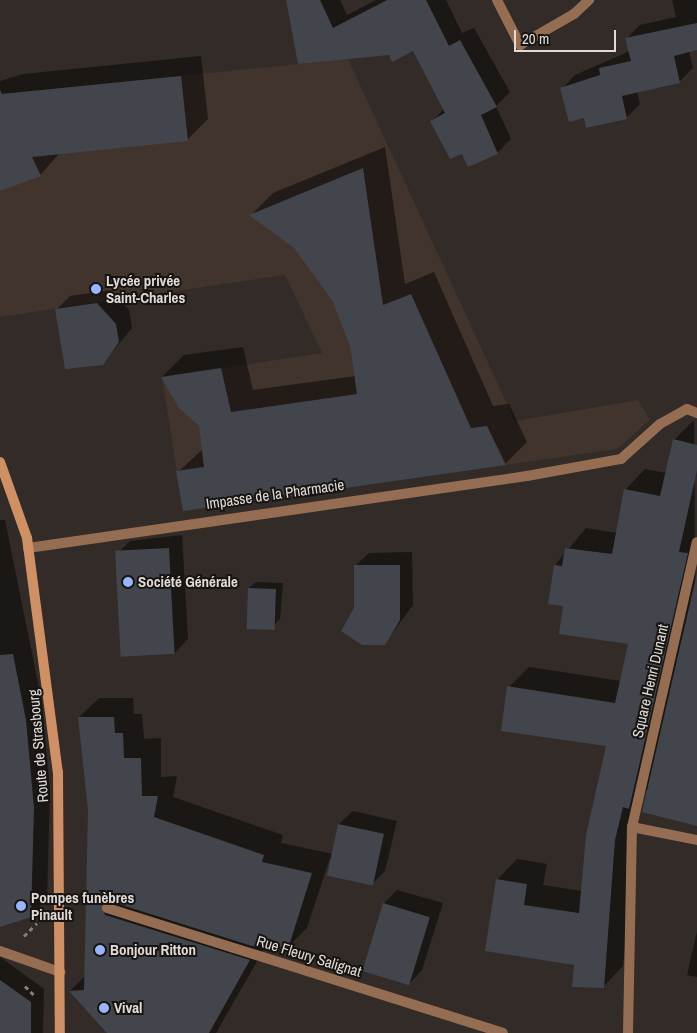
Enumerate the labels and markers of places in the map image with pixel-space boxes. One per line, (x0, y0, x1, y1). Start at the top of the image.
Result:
place label: Lycée privée Saint-Charles (106, 271, 185, 306)
marker: Lycée privée Saint-Charles (90, 283, 102, 295)
place label: Société Générale (138, 573, 238, 591)
marker: Société Générale (122, 576, 134, 588)
place label: Pompes funèbres Pinault (31, 888, 134, 923)
marker: Pompes funèbres Pinault (15, 900, 27, 912)
place label: Bonjour Ritton (110, 941, 196, 959)
marker: Bonjour Ritton (94, 944, 106, 956)
place label: Vival (114, 999, 143, 1017)
marker: Vival (98, 1002, 110, 1014)

